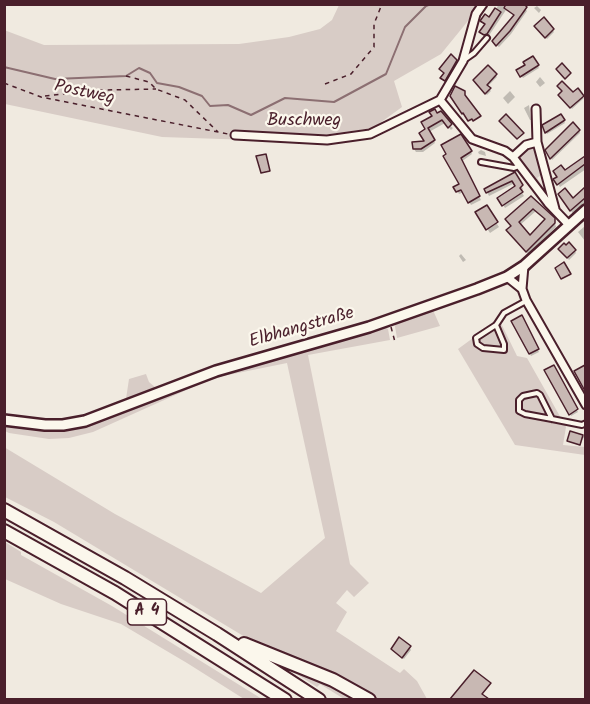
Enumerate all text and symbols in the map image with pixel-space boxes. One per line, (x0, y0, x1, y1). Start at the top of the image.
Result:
street label: Postweg (52, 77, 116, 111)
street label: Buschweg (267, 111, 341, 133)
street label: Elbhangstraße (247, 304, 357, 354)
road number: A 4 (128, 599, 166, 625)

